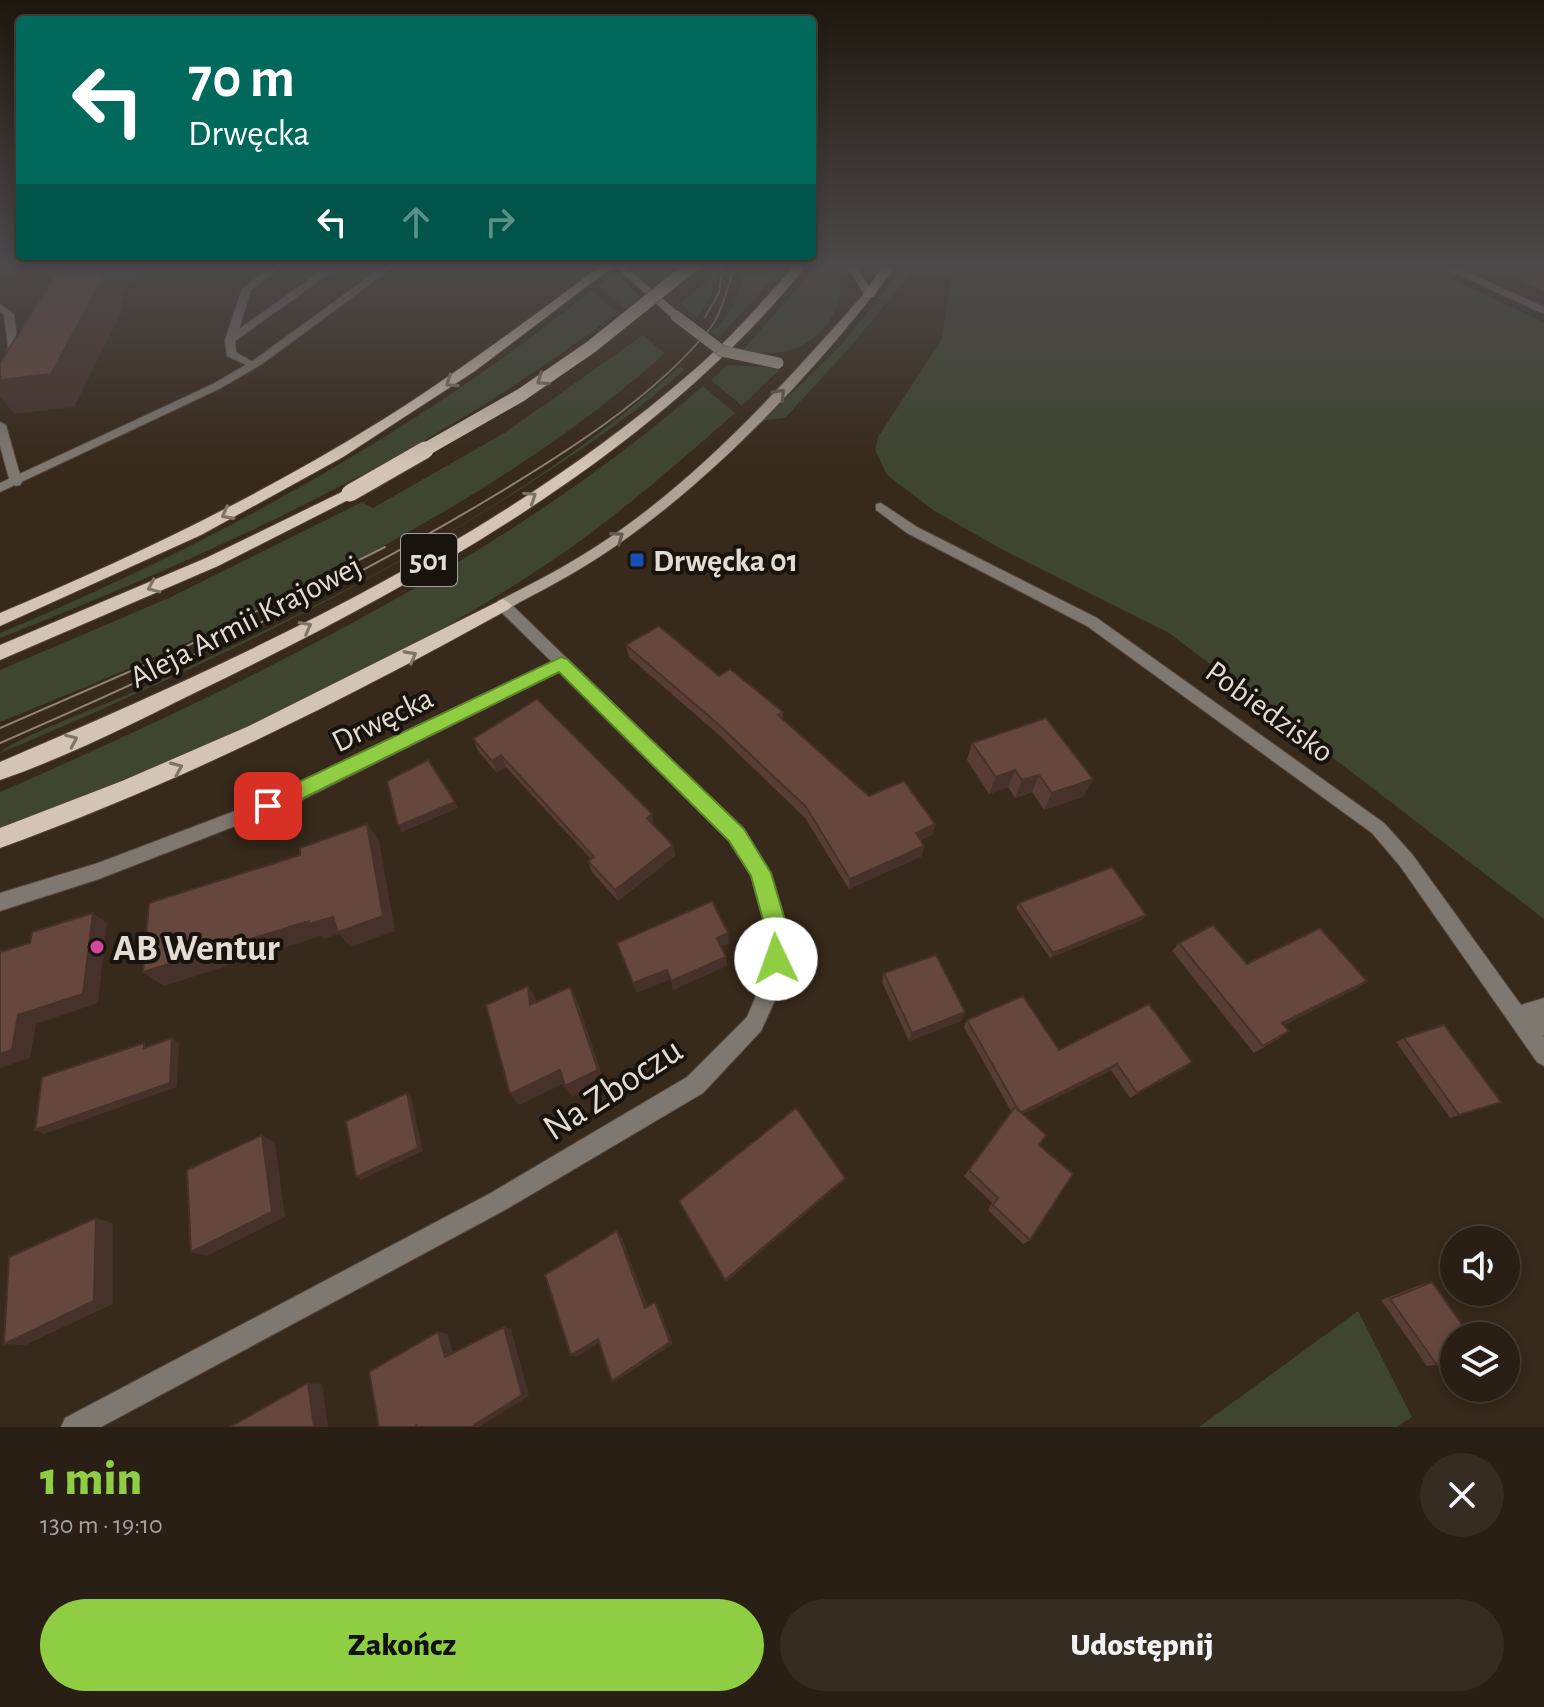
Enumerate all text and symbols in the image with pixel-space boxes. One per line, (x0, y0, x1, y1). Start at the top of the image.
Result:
icon: left (56, 48, 160, 152)
text: 70 m (188, 51, 295, 107)
text: Drwęcka (188, 116, 310, 152)
icon: left (310, 200, 354, 244)
icon: ahead (394, 200, 438, 244)
icon: right (478, 200, 522, 244)
one-way arrow (536, 371, 550, 386)
one-way arrow (445, 372, 459, 387)
one-way arrow (771, 388, 785, 403)
one-way arrow (522, 491, 537, 506)
one-way arrow (221, 505, 235, 520)
one-way arrow (609, 532, 624, 547)
road number: 501 (401, 534, 457, 586)
place label: Drwęcka 01 (653, 545, 798, 578)
street label: Aleja Armii Krajowej (125, 550, 366, 694)
marker: Drwęcka 01 (628, 551, 646, 569)
one-way arrow (147, 578, 161, 594)
one-way arrow (297, 621, 312, 636)
one-way arrow (402, 650, 417, 666)
street label: Pobiedzisko (1200, 655, 1339, 769)
street label: Drwęcka (327, 682, 438, 758)
one-way arrow (63, 733, 78, 749)
one-way arrow (169, 762, 183, 778)
pin (234, 772, 302, 840)
icon: arrive (246, 784, 290, 828)
position arrow (734, 917, 818, 1001)
place label: AB Wentur (113, 930, 281, 968)
marker: AB Wentur (88, 938, 106, 956)
street label: Na Zboczu (537, 1031, 689, 1148)
map controls (1440, 1226, 1520, 1402)
button: sound (1440, 1226, 1520, 1306)
button: layers (1440, 1322, 1520, 1402)
button: close (1420, 1453, 1504, 1537)
text: 1 min (40, 1456, 142, 1504)
text: 130 m · 19:10 (40, 1512, 163, 1538)
button: Zakończ (40, 1599, 764, 1691)
button: Udostępnij (780, 1599, 1504, 1691)

